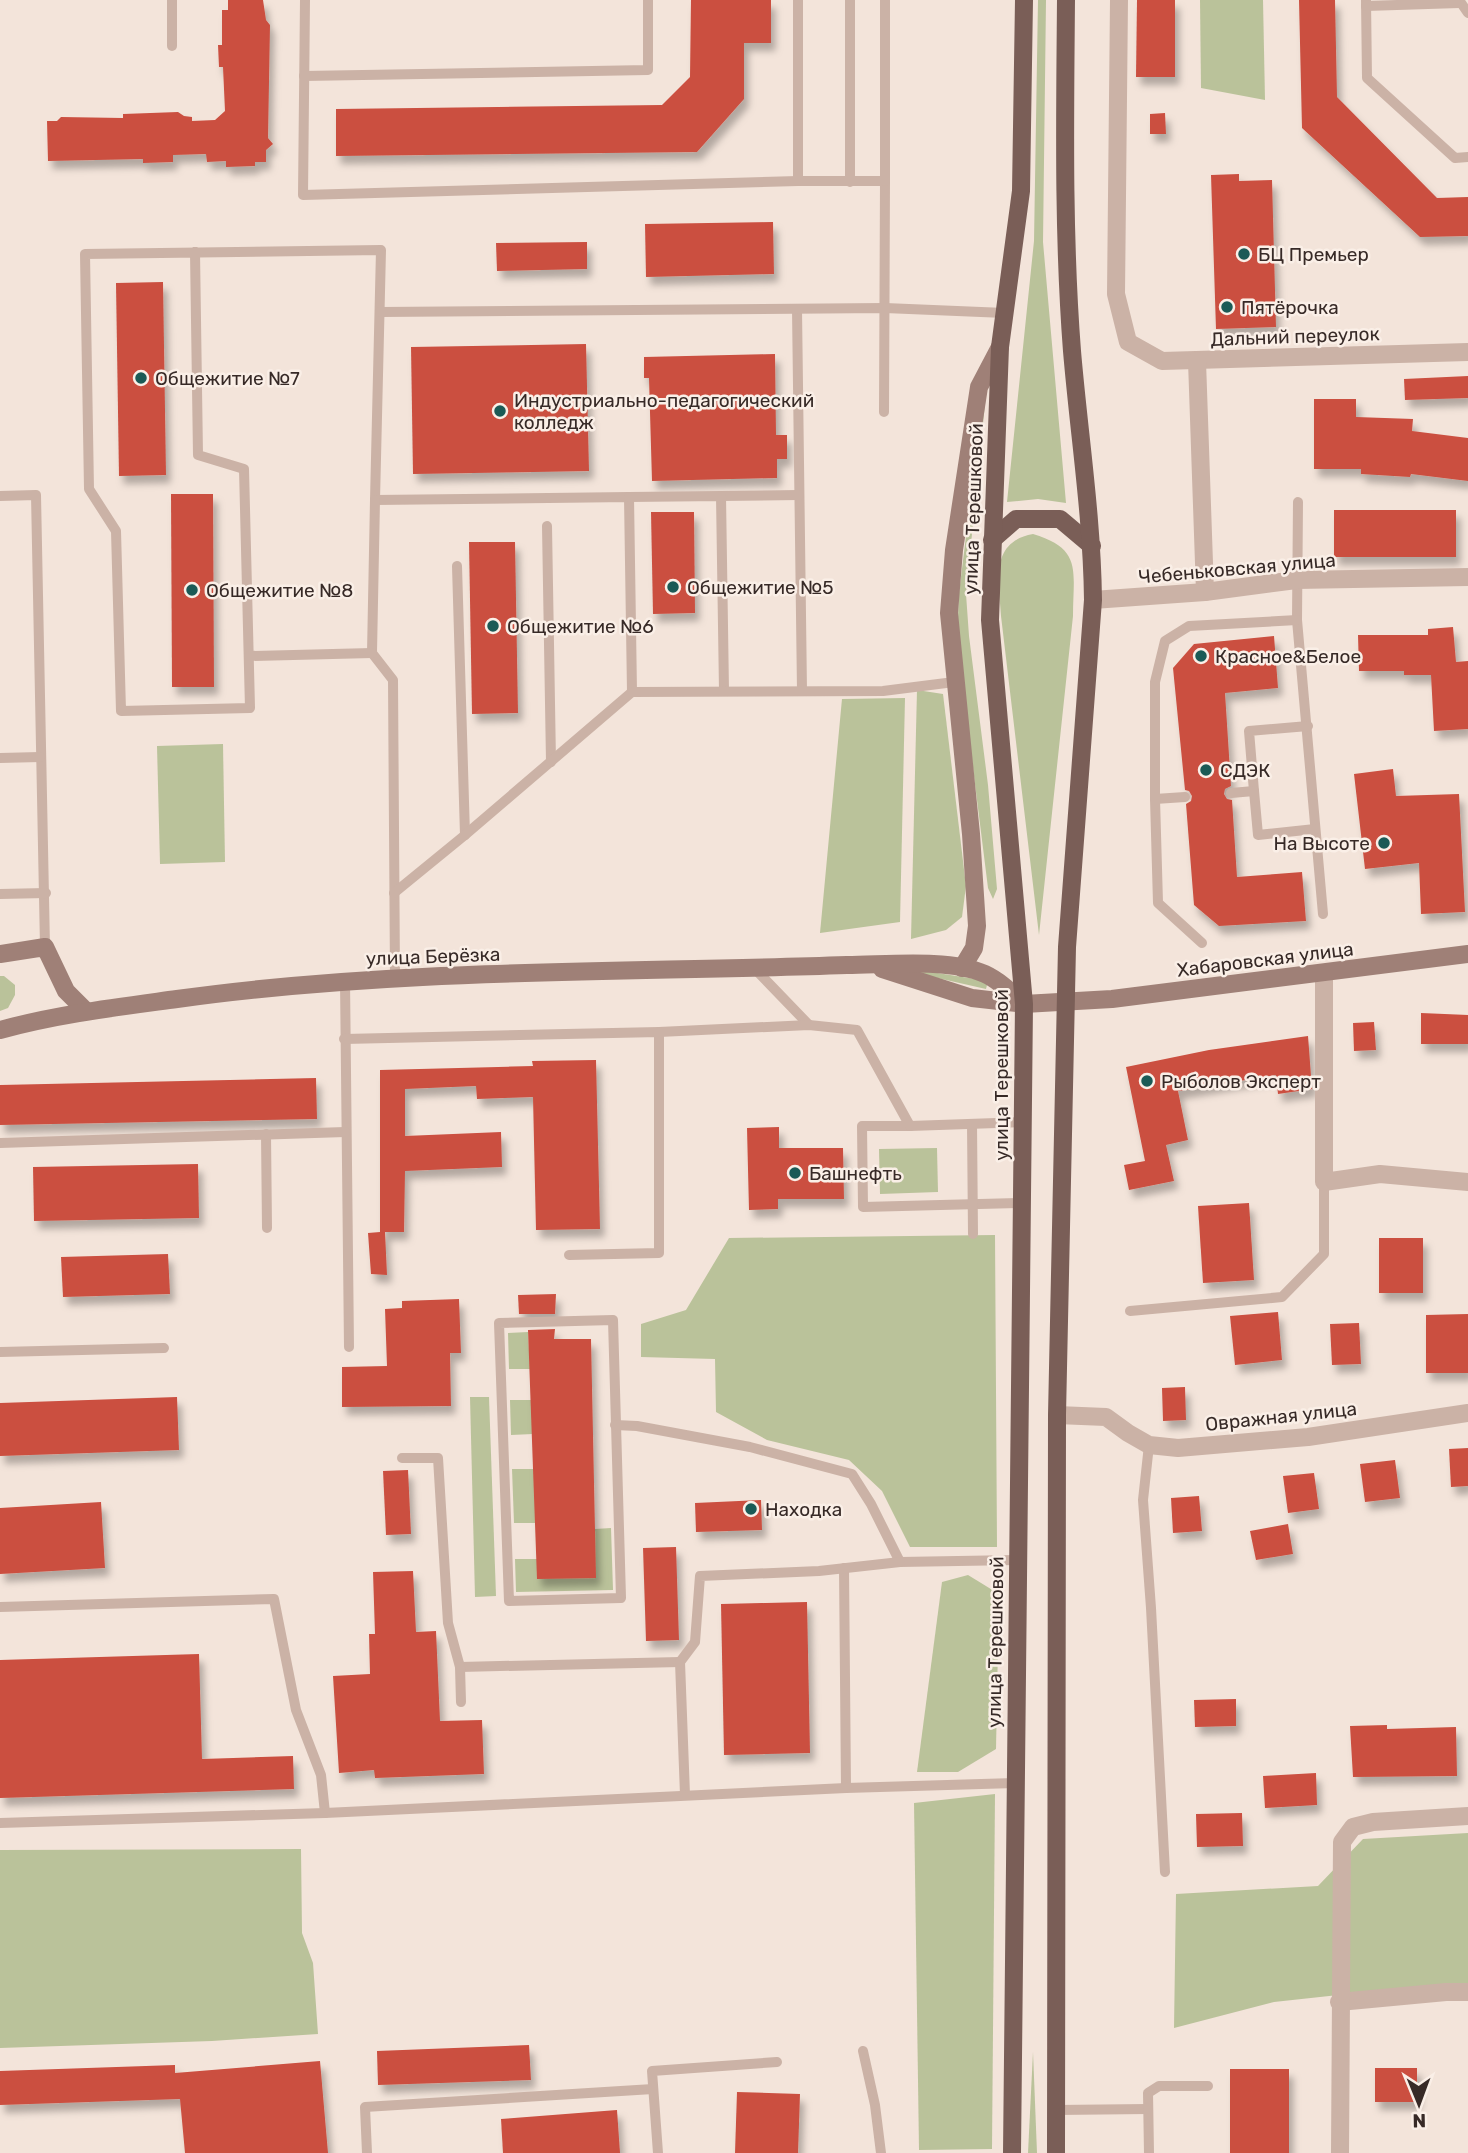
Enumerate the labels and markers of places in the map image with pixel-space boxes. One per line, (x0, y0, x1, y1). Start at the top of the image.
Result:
place label: БЦ Премьер (1258, 243, 1369, 266)
marker: БЦ Премьер (1236, 246, 1252, 262)
place label: Пятёрочка (1241, 296, 1339, 319)
marker: Пятёрочка (1219, 299, 1235, 315)
place label: Общежитие №7 (155, 367, 300, 390)
marker: Общежитие №7 (133, 370, 149, 386)
place label: Индустриально-педагогический колледж (514, 389, 814, 434)
marker: Индустриально-педагогический колледж (492, 403, 508, 419)
place label: Общежитие №5 (687, 576, 834, 599)
place label: Общежитие №8 (206, 579, 353, 602)
marker: Общежитие №5 (665, 579, 681, 595)
marker: Общежитие №8 (184, 582, 200, 598)
place label: Общежитие №6 (507, 615, 654, 638)
marker: Общежитие №6 (485, 618, 501, 634)
place label: Красное&Белое (1215, 645, 1361, 668)
marker: Красное&Белое (1193, 648, 1209, 664)
place label: СДЭК (1220, 759, 1270, 782)
marker: СДЭК (1198, 762, 1214, 778)
place label: На Высоте (1273, 832, 1370, 855)
marker: На Высоте (1376, 835, 1392, 851)
place label: Рыболов Эксперт (1161, 1070, 1321, 1093)
marker: Рыболов Эксперт (1139, 1073, 1155, 1089)
place label: Башнефть (809, 1162, 902, 1185)
marker: Башнефть (787, 1165, 803, 1181)
place label: Находка (765, 1498, 842, 1521)
marker: Находка (743, 1501, 759, 1517)

